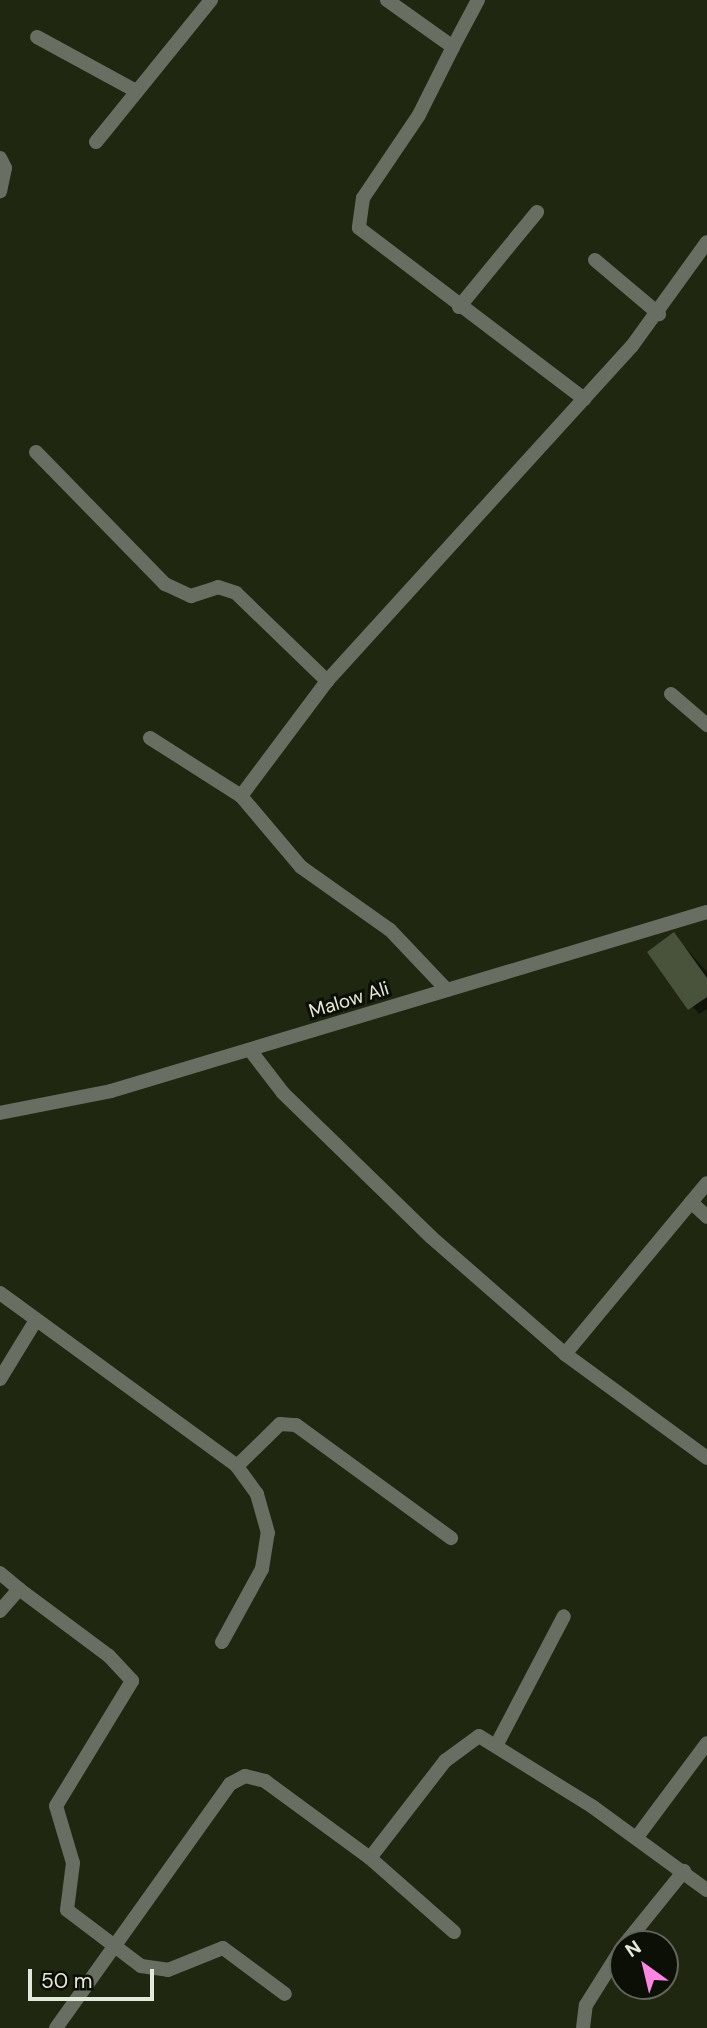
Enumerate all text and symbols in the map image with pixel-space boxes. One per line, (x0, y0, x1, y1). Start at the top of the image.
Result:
street label: Malow Ali (306, 977, 392, 1023)
north arrow (609, 1930, 679, 2000)
text: N (620, 1935, 646, 1963)
scale bar (32, 1954, 158, 1998)
text: 50 m (41, 1967, 92, 1995)

